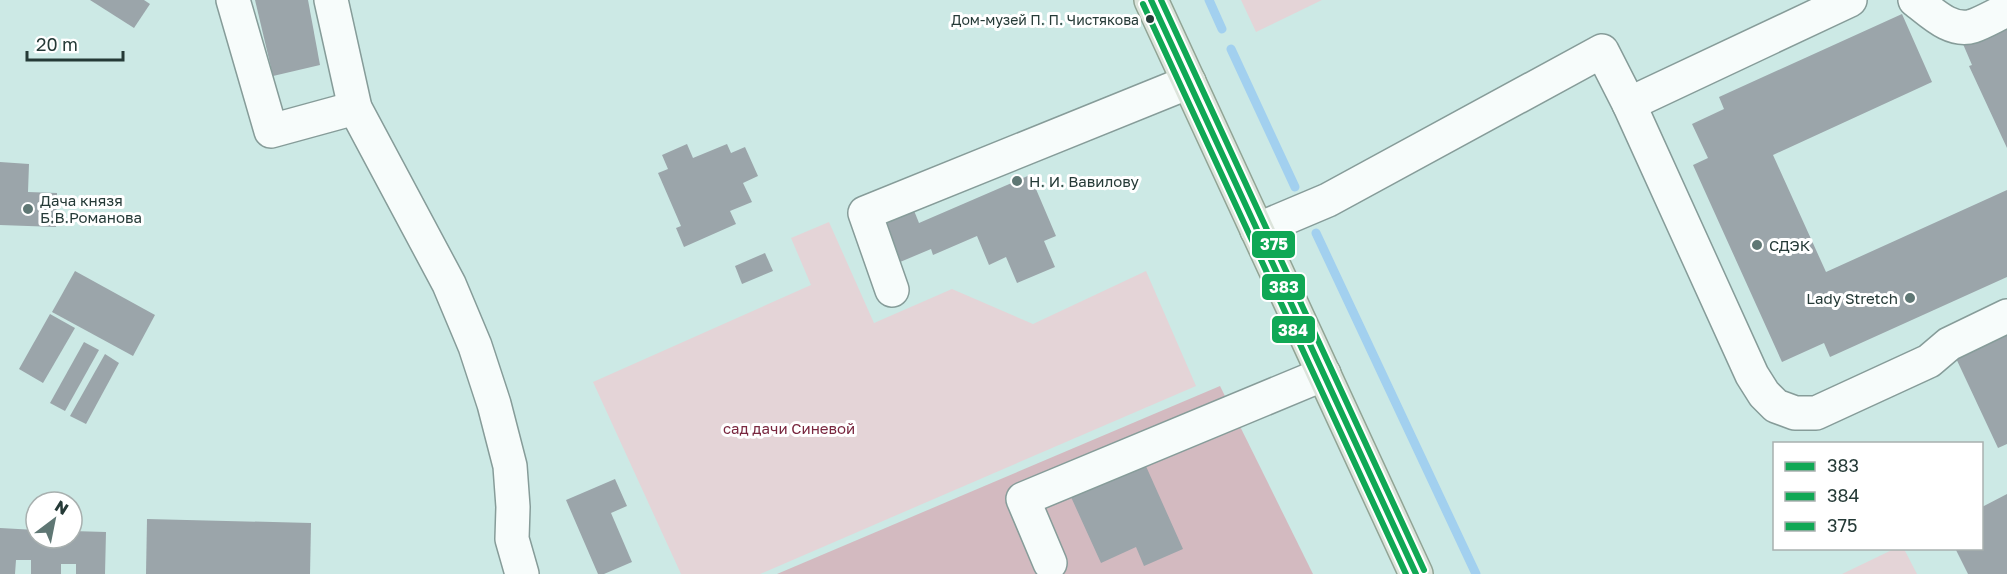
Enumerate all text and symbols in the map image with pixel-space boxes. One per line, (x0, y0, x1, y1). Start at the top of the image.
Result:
place label: Дом-музей П. П. Чистякова (951, 11, 1139, 28)
marker: Дом-музей П. П. Чистякова (1144, 13, 1156, 25)
scale bar (27, 24, 123, 62)
text: 20 m (36, 33, 78, 55)
place label: Н. И. Вавилову (1029, 172, 1139, 190)
marker: Н. И. Вавилову (1010, 174, 1024, 188)
place label: Дача князя Б.В.Романова (40, 191, 142, 226)
marker: Дача князя Б.В.Романова (21, 202, 35, 216)
line badge: 375 (1251, 230, 1296, 259)
text: 375 (1260, 234, 1288, 254)
place label: СДЭК (1769, 236, 1811, 254)
marker: СДЭК (1750, 238, 1764, 252)
line badge: 383 (1261, 273, 1306, 301)
text: 383 (1269, 277, 1299, 297)
place label: Lady Stretch (1806, 289, 1898, 307)
marker: Lady Stretch (1903, 291, 1917, 305)
line badge: 384 (1271, 315, 1316, 344)
text: 384 (1278, 320, 1308, 340)
park label: сад дачи Синевой (723, 419, 855, 437)
legend (1773, 442, 1983, 550)
text: 383 (1827, 454, 1859, 476)
text: 384 (1827, 484, 1860, 506)
north arrow (24, 490, 84, 550)
text: N (51, 496, 72, 519)
text: 375 (1827, 514, 1858, 536)

